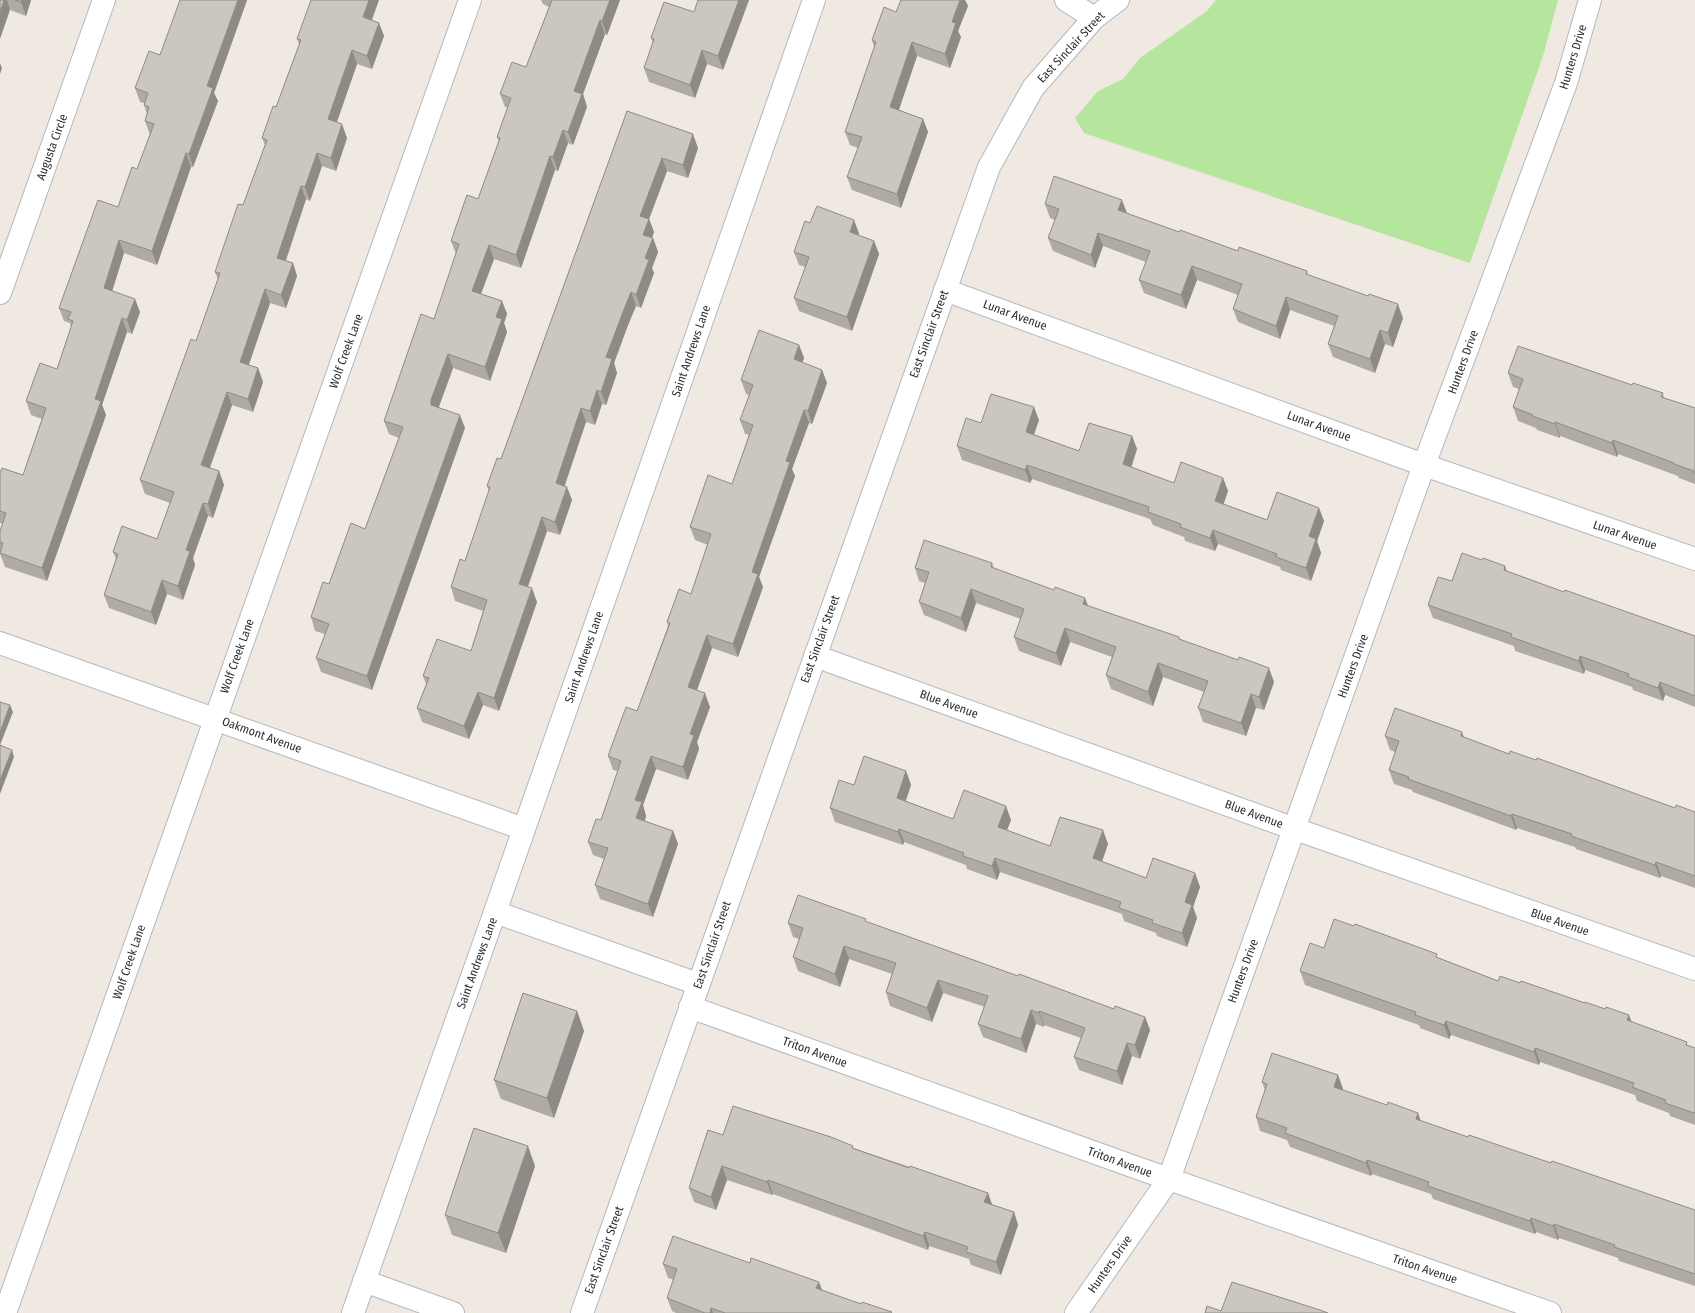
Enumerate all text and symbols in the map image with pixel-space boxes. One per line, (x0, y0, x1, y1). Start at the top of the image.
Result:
street label: East Sinclair Street (1034, 8, 1108, 85)
street label: Hunters Drive (1557, 23, 1589, 91)
street label: Augusta Circle (34, 112, 70, 182)
street label: East Sinclair Street (907, 288, 951, 380)
street label: Lunar Avenue (981, 297, 1049, 333)
street label: Saint Andrews Lane (669, 303, 713, 399)
street label: Wolf Creek Lane (326, 312, 366, 390)
street label: Hunters Drive (1445, 328, 1481, 396)
street label: Lunar Avenue (1285, 408, 1353, 444)
street label: Lunar Avenue (1591, 518, 1659, 552)
street label: East Sinclair Street (798, 593, 842, 685)
street label: Saint Andrews Lane (562, 609, 606, 705)
street label: Wolf Creek Lane (217, 617, 257, 695)
street label: Hunters Drive (1335, 632, 1371, 700)
street label: Blue Avenue (918, 687, 980, 721)
street label: Oakmont Avenue (220, 714, 304, 756)
street label: Blue Avenue (1223, 797, 1285, 831)
street label: East Sinclair Street (690, 899, 734, 991)
street label: Blue Avenue (1529, 905, 1591, 939)
street label: Saint Andrews Lane (454, 915, 500, 1010)
street label: Wolf Creek Lane (110, 923, 148, 1001)
street label: Hunters Drive (1225, 937, 1261, 1005)
street label: Triton Avenue (781, 1034, 849, 1070)
street label: Triton Avenue (1086, 1144, 1154, 1180)
street label: East Sinclair Street (582, 1204, 626, 1296)
street label: Hunters Drive (1085, 1233, 1135, 1295)
street label: Triton Avenue (1391, 1251, 1459, 1287)

